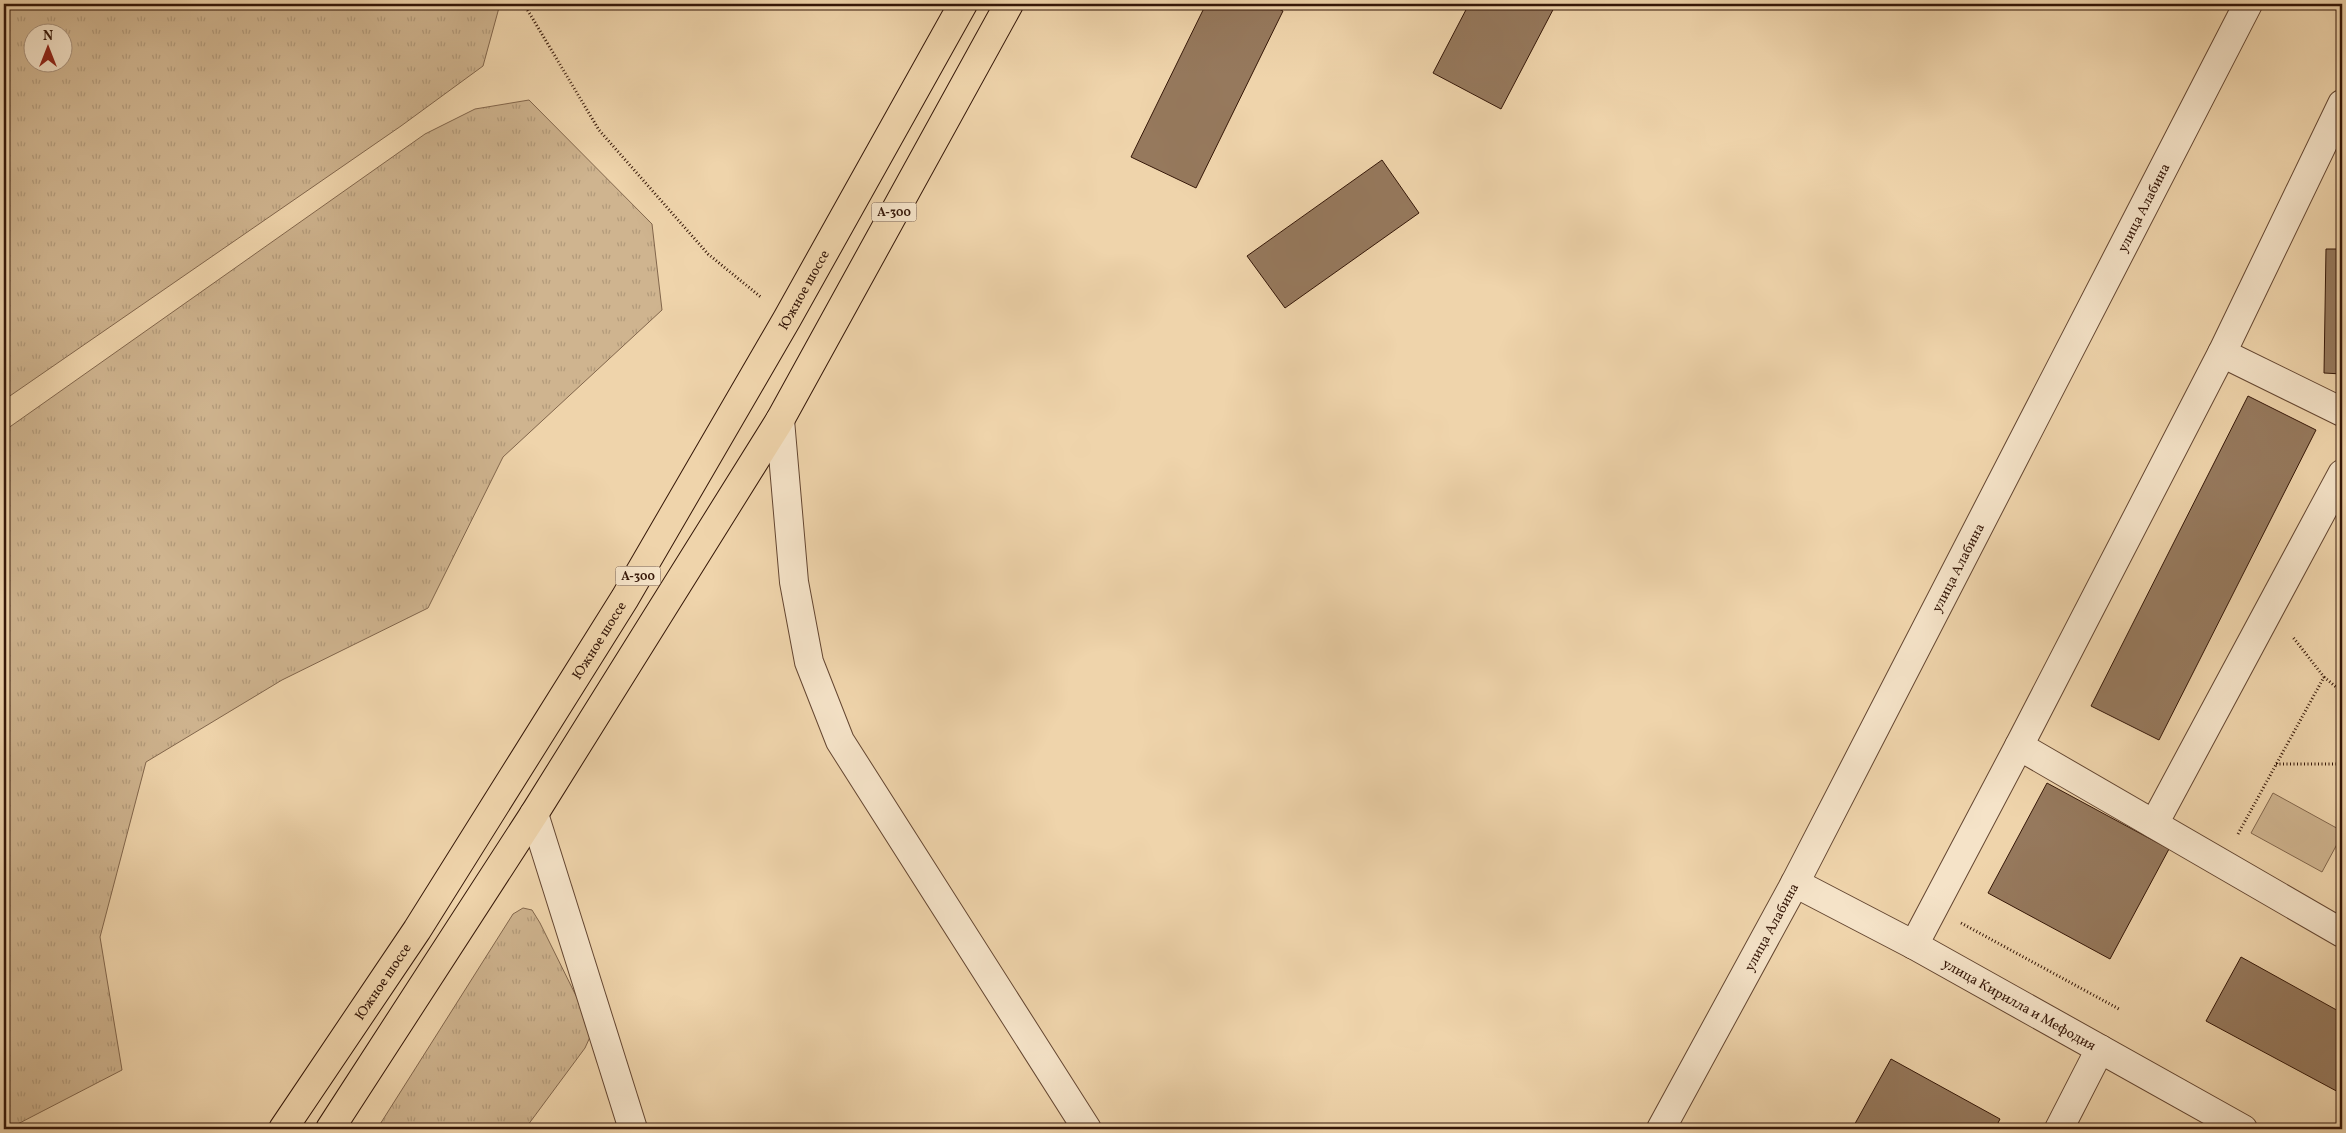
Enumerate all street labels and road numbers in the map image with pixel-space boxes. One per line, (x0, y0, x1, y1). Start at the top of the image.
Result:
street label: улица Алабина (2114, 160, 2175, 256)
road number: А-300 (872, 202, 916, 222)
street label: Южное шоссе (775, 247, 835, 334)
street label: улица Алабина (1928, 520, 1990, 616)
road number: А-300 (616, 566, 660, 586)
street label: Южное шоссе (568, 598, 632, 684)
street label: улица Алабина (1741, 880, 1804, 975)
street label: Южное шоссе (351, 940, 417, 1024)
street label: улица Кирилла и Мефодия (1938, 955, 2099, 1056)

